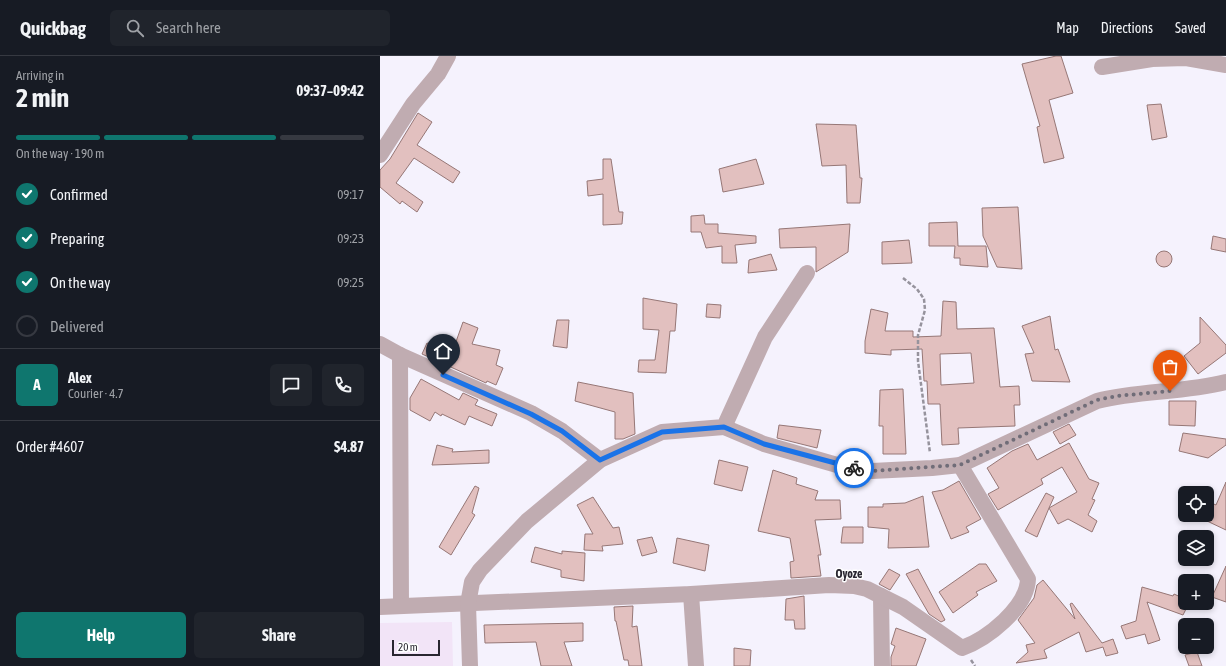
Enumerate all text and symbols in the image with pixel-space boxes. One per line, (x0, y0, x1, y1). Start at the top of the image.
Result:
search box (110, 10, 390, 46)
text: Quickbag (20, 17, 86, 39)
icon: search (124, 17, 146, 39)
text: Search here (156, 19, 221, 36)
text: Map (1056, 20, 1079, 36)
text: Directions (1101, 20, 1153, 36)
text: Saved (1175, 20, 1206, 36)
text: Arriving in (16, 68, 64, 83)
text: 09:37–09:42 (296, 82, 364, 99)
text: 2 min (16, 83, 69, 113)
text: On the way · 190 m (16, 146, 104, 161)
icon: check (16, 183, 38, 205)
text: Confirmed (50, 186, 108, 203)
text: 09:17 (337, 187, 364, 202)
icon: check (16, 227, 38, 249)
text: Preparing (50, 230, 104, 247)
text: 09:23 (337, 231, 364, 246)
icon: check (16, 271, 38, 293)
text: On the way (50, 274, 111, 291)
text: 09:25 (337, 275, 364, 290)
text: Delivered (50, 318, 104, 335)
pin (426, 334, 460, 375)
icon: home (432, 340, 454, 362)
pin (1153, 350, 1187, 391)
icon: bag (1159, 356, 1181, 378)
button: chat (270, 364, 312, 406)
button: phone (322, 364, 364, 406)
text: Alex (68, 369, 92, 386)
text: A (33, 376, 41, 393)
text: Courier · 4.7 (68, 386, 124, 401)
text: Order #4607 (16, 438, 84, 455)
text: $4.87 (334, 438, 364, 455)
courier (834, 448, 874, 488)
icon: bike (843, 457, 865, 479)
map controls (1178, 486, 1214, 654)
button: locate (1178, 486, 1214, 522)
button: layers (1178, 530, 1214, 566)
district label: Oyoze (835, 567, 863, 581)
button: + (1178, 574, 1214, 610)
button: Help (16, 612, 186, 658)
button: Share (194, 612, 364, 658)
button: − (1178, 618, 1214, 654)
scale bar (392, 638, 440, 657)
text: 20 m (398, 641, 418, 653)

